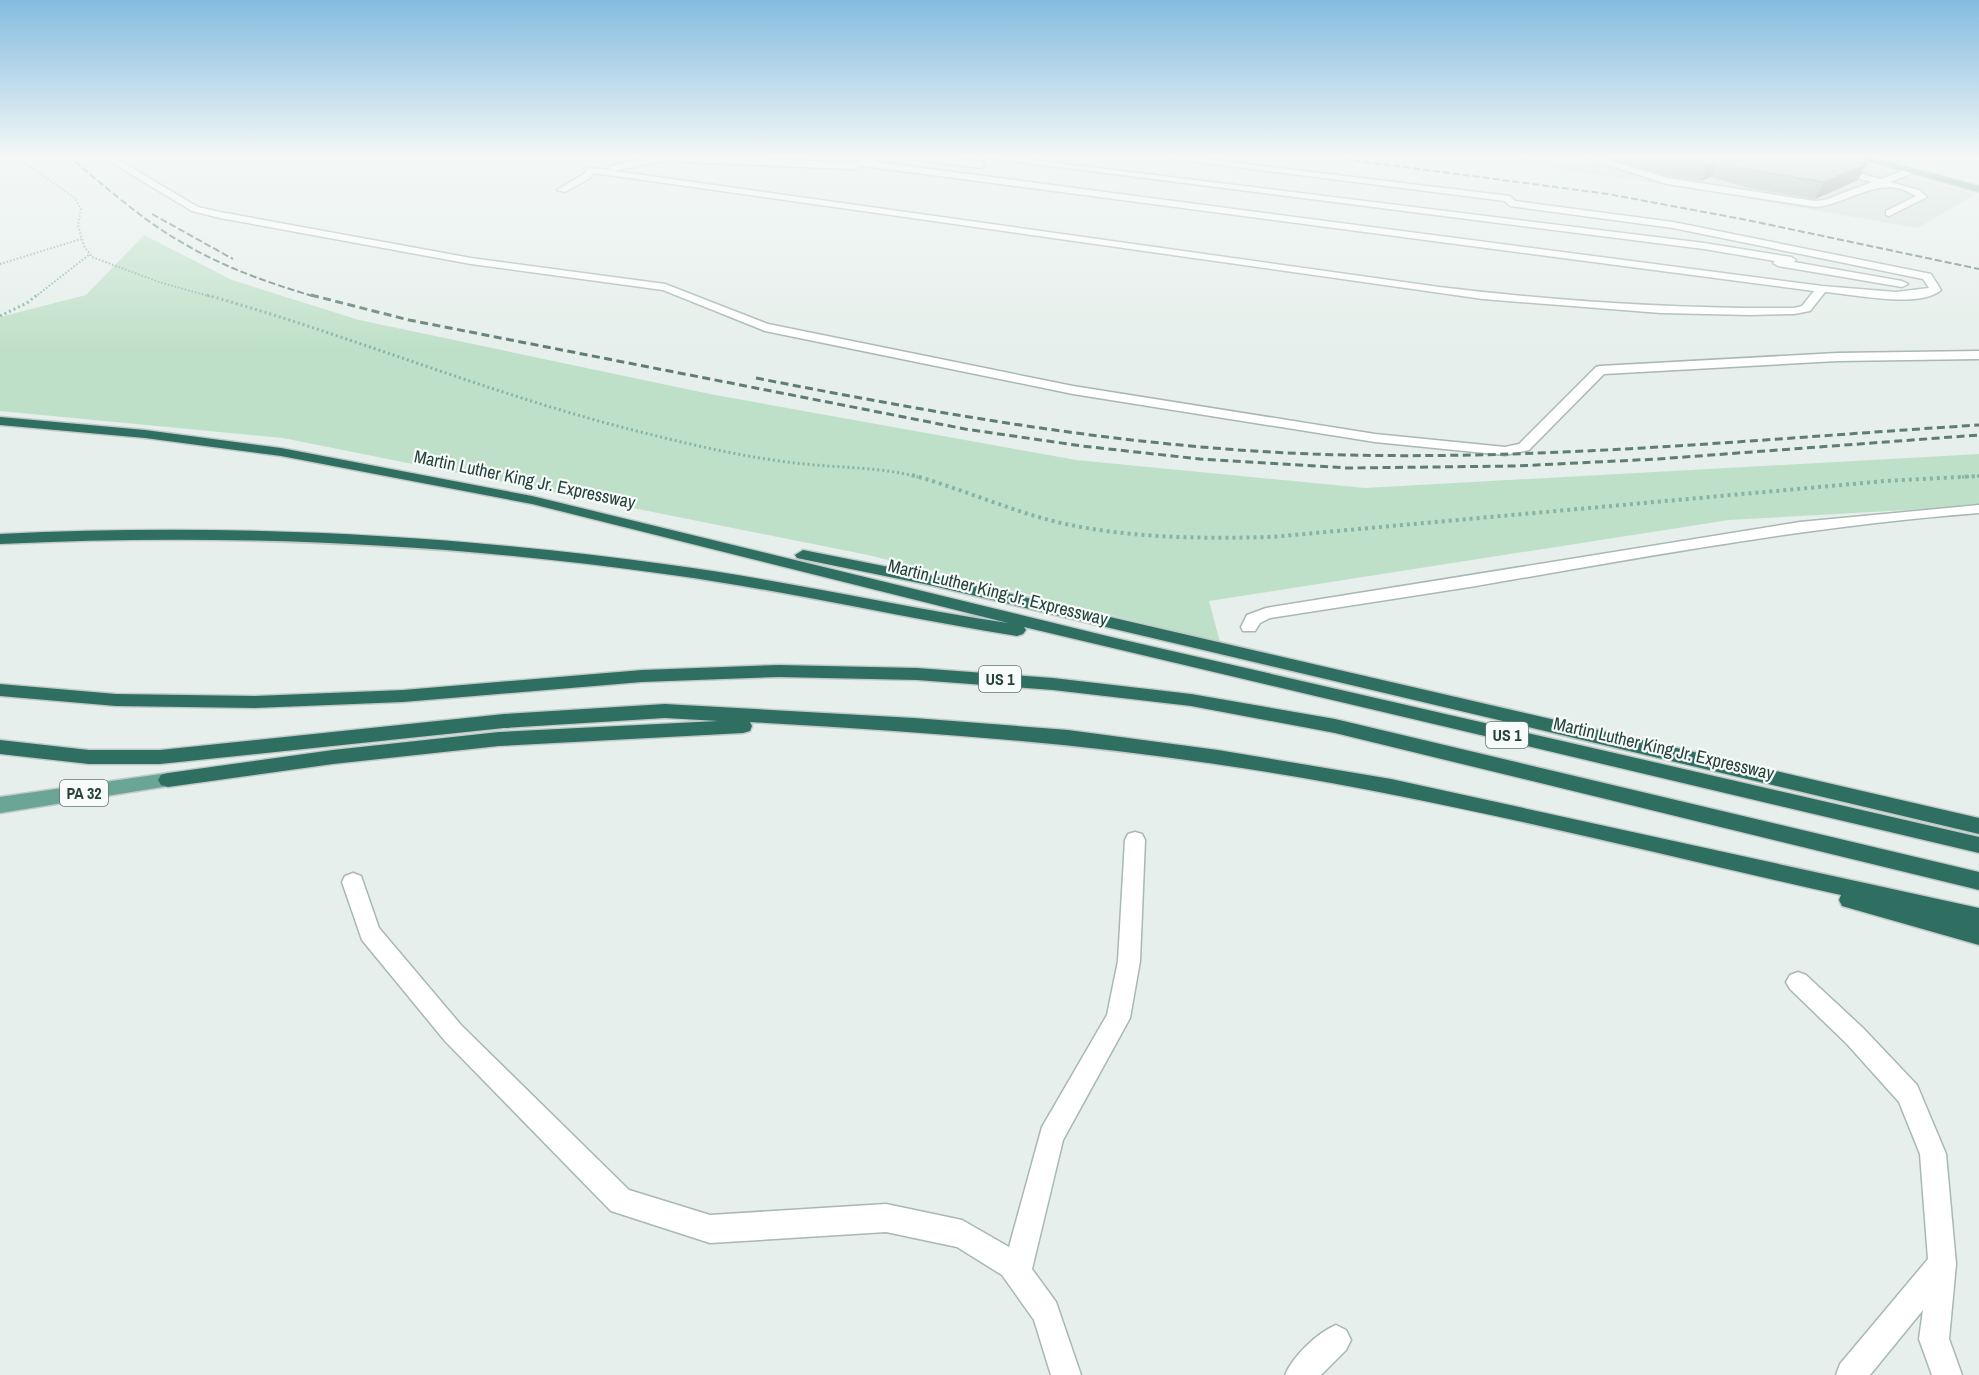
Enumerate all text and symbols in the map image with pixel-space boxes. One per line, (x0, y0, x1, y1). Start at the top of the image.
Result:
street label: Martin Luther King Jr. Expressway (412, 443, 639, 515)
street label: Martin Luther King Jr. Expressway (886, 553, 1111, 632)
road number: US 1 (979, 666, 1021, 692)
street label: Martin Luther King Jr. Expressway (1551, 710, 1777, 786)
road number: US 1 (1486, 722, 1528, 748)
road number: PA 32 (60, 780, 108, 806)

